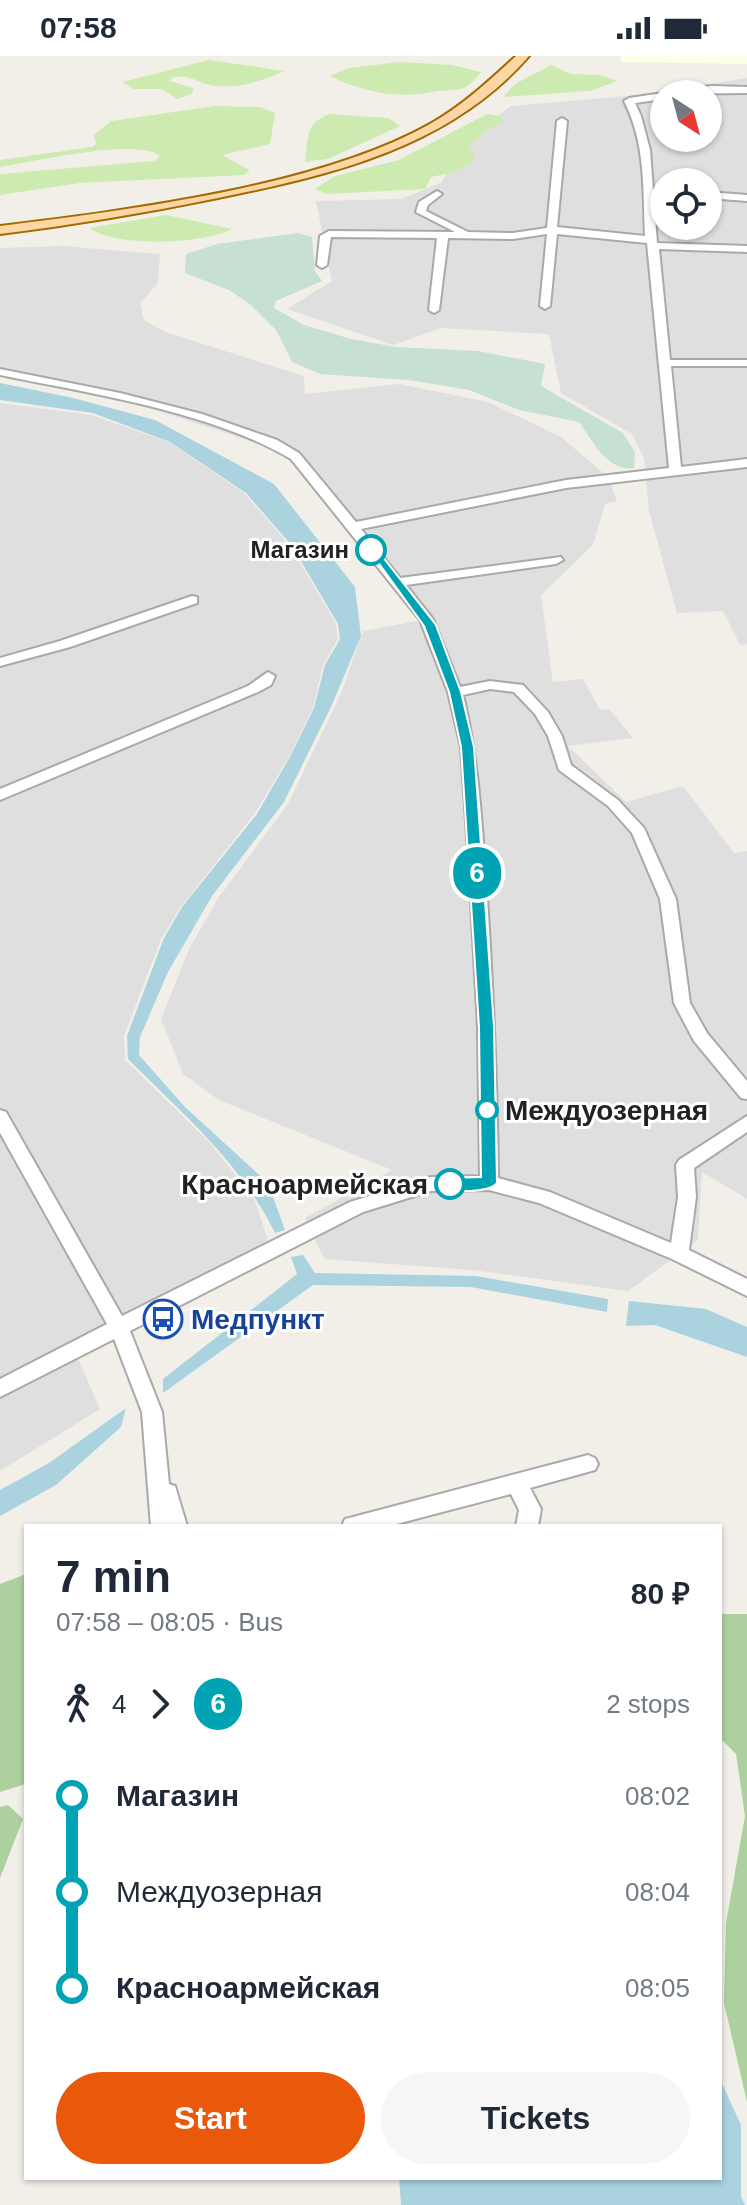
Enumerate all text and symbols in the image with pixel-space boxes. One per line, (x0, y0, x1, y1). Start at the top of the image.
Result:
text: 07:58 (40, 11, 117, 44)
north arrow (650, 80, 722, 152)
map controls (650, 80, 722, 240)
button: locate (650, 168, 722, 240)
marker: Магазин (356, 535, 386, 565)
place label: Магазин (251, 536, 349, 563)
line badge: 6 (451, 847, 503, 899)
text: 6 (469, 857, 485, 888)
place label: Междуозерная (505, 1095, 708, 1126)
marker: Междуозерная (476, 1099, 498, 1121)
place label: Красноармейская (181, 1169, 428, 1200)
marker: Красноармейская (435, 1169, 465, 1199)
bus stop icon: Медпункт (142, 1298, 184, 1340)
place label: Медпункт (191, 1304, 325, 1335)
text: 7 min (56, 1552, 171, 1601)
text: 80 ₽ (631, 1577, 690, 1610)
text: 07:58 – 08:05 · Bus (56, 1607, 283, 1637)
icon: walk (56, 1682, 100, 1726)
icon: forward (138, 1682, 182, 1726)
text: 6 (210, 1688, 226, 1719)
text: 4 (112, 1689, 126, 1719)
text: 2 stops (606, 1689, 690, 1719)
text: Магазин (116, 1779, 239, 1812)
text: 08:02 (625, 1781, 690, 1811)
text: Междуозерная (116, 1875, 323, 1908)
text: 08:04 (625, 1877, 690, 1907)
text: Красноармейская (116, 1971, 380, 2004)
text: 08:05 (625, 1973, 690, 2003)
button: Start (56, 2072, 365, 2164)
button: Tickets (381, 2072, 690, 2164)

